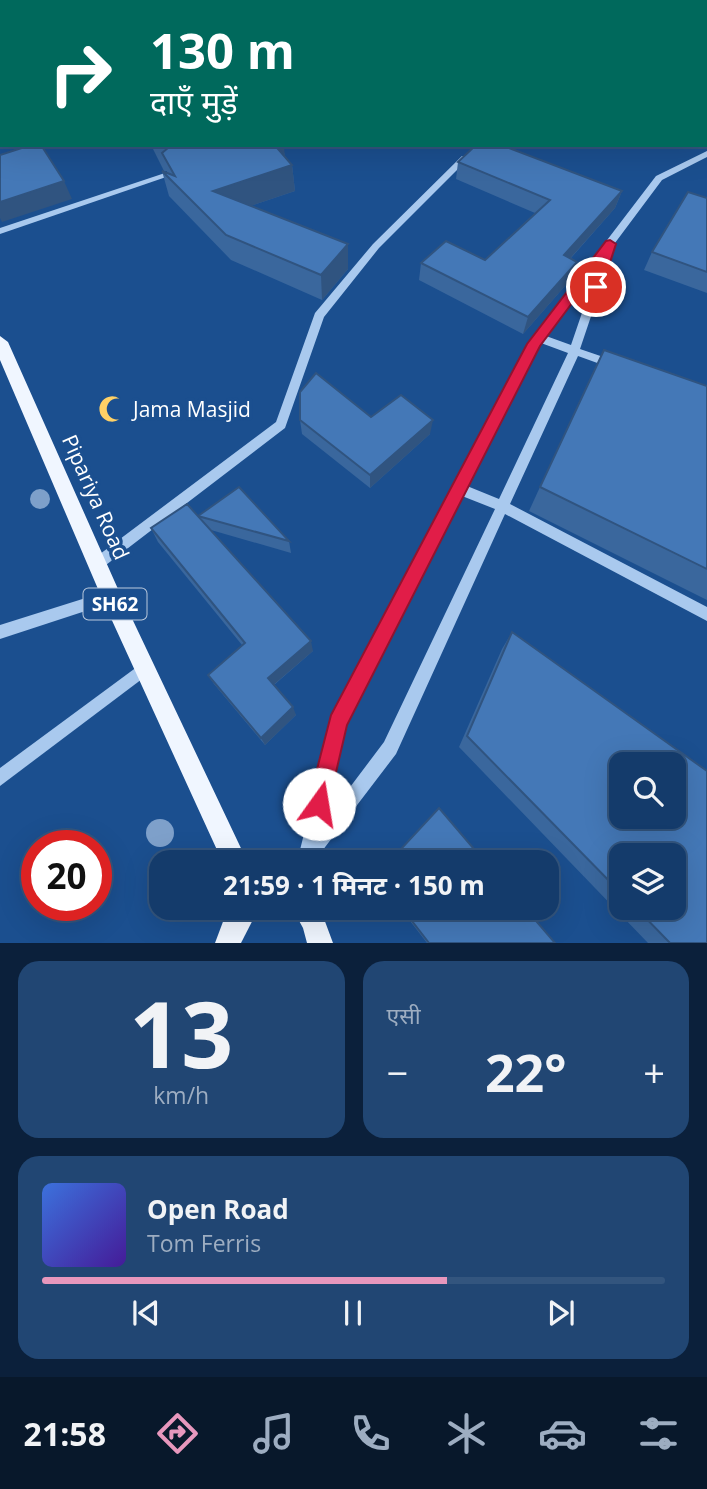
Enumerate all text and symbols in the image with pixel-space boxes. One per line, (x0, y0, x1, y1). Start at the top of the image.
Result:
text: 130 m (150, 17, 295, 83)
icon: right (35, 28, 126, 119)
text: दाएँ मुड़ें (150, 80, 238, 123)
pin (566, 257, 626, 317)
icon: arrive (577, 268, 615, 306)
mosque icon: Jama Masjid (97, 394, 127, 424)
place label: Jama Masjid (131, 395, 251, 423)
street label: Pipariya Road (56, 430, 136, 564)
road number: SH62 (83, 589, 146, 620)
map controls (609, 752, 686, 920)
button: search (609, 752, 686, 829)
position arrow (282, 767, 356, 841)
speed limit sign: 20 (21, 830, 112, 921)
button: layers (609, 843, 686, 920)
text: 21:59 · 1 मिनट · 150 m (223, 867, 485, 903)
text: 13 (129, 971, 233, 1095)
text: एसी (387, 999, 421, 1031)
text: 22° (485, 1036, 567, 1107)
text: − (387, 1046, 408, 1098)
text: + (643, 1046, 665, 1098)
text: km/h (153, 1079, 209, 1111)
text: Open Road (147, 1191, 289, 1227)
text: Tom Ferris (147, 1227, 261, 1259)
icon: previous (127, 1294, 165, 1332)
icon: pause (334, 1294, 372, 1332)
icon: next (542, 1294, 580, 1332)
icon: directions (153, 1409, 202, 1458)
icon: music (249, 1409, 298, 1458)
icon: phone (346, 1409, 395, 1458)
icon: climate (442, 1409, 491, 1458)
icon: car (538, 1409, 587, 1458)
icon: filters (634, 1409, 683, 1458)
text: 21:58 (24, 1412, 106, 1455)

